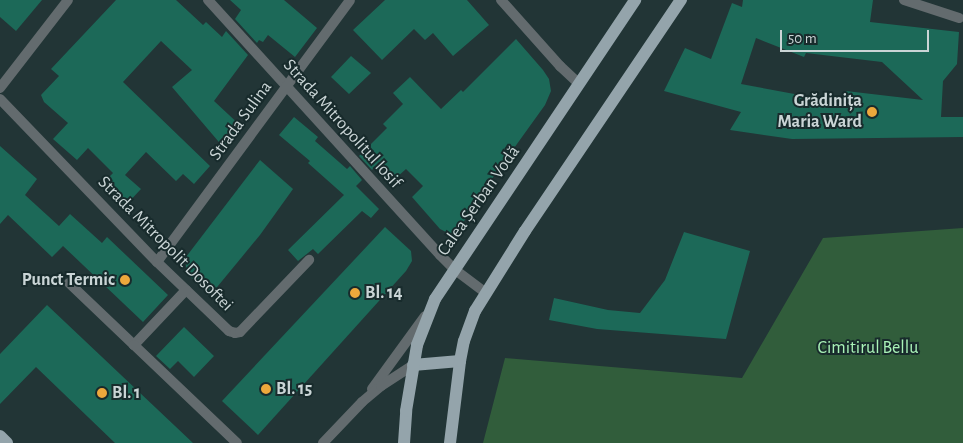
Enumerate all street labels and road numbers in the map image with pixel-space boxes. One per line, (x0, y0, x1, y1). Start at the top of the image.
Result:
street label: Strada Mitropolitul Iosif (278, 55, 406, 193)
street label: Strada Sulina (205, 77, 277, 165)
street label: Calea Șerban Vodă (433, 142, 525, 260)
street label: Strada Mitropolit Dosoftei (93, 172, 237, 316)

